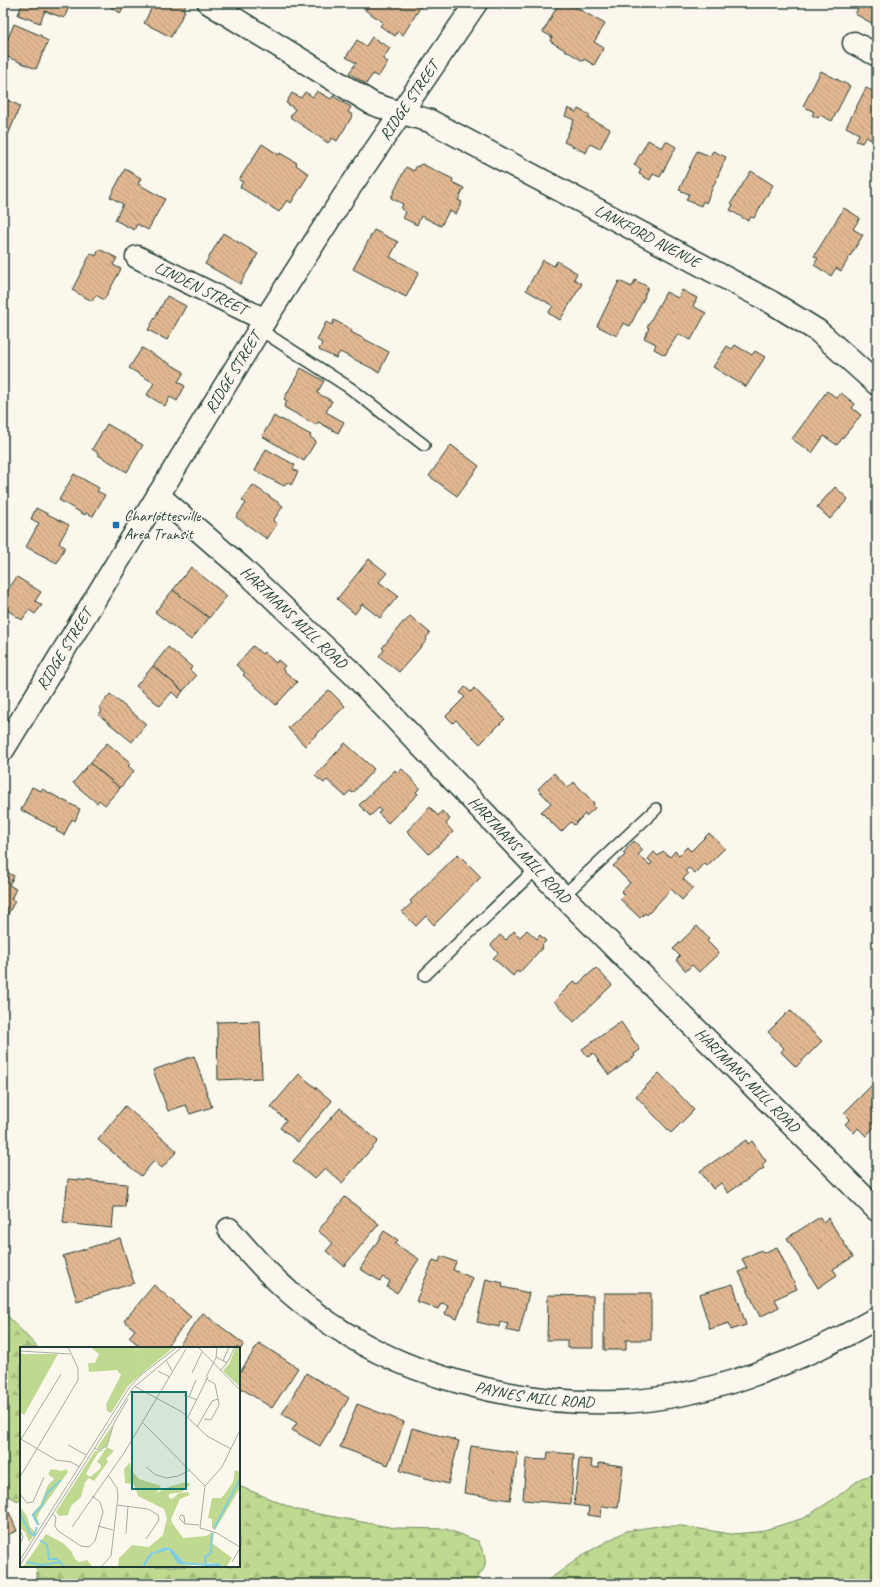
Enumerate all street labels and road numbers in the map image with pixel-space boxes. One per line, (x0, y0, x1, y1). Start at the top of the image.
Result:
street label: RIDGE STREET (375, 54, 445, 144)
street label: LANKFORD AVENUE (591, 200, 705, 273)
street label: LINDEN STREET (151, 257, 253, 321)
street label: RIDGE STREET (201, 325, 267, 417)
street label: HARTMANS MILL ROAD (236, 562, 353, 674)
street label: RIDGE STREET (32, 602, 99, 694)
street label: HARTMANS MILL ROAD (464, 792, 576, 909)
street label: HARTMANS MILL ROAD (691, 1024, 805, 1138)
street label: PAYNES MILL ROAD (473, 1377, 596, 1412)

